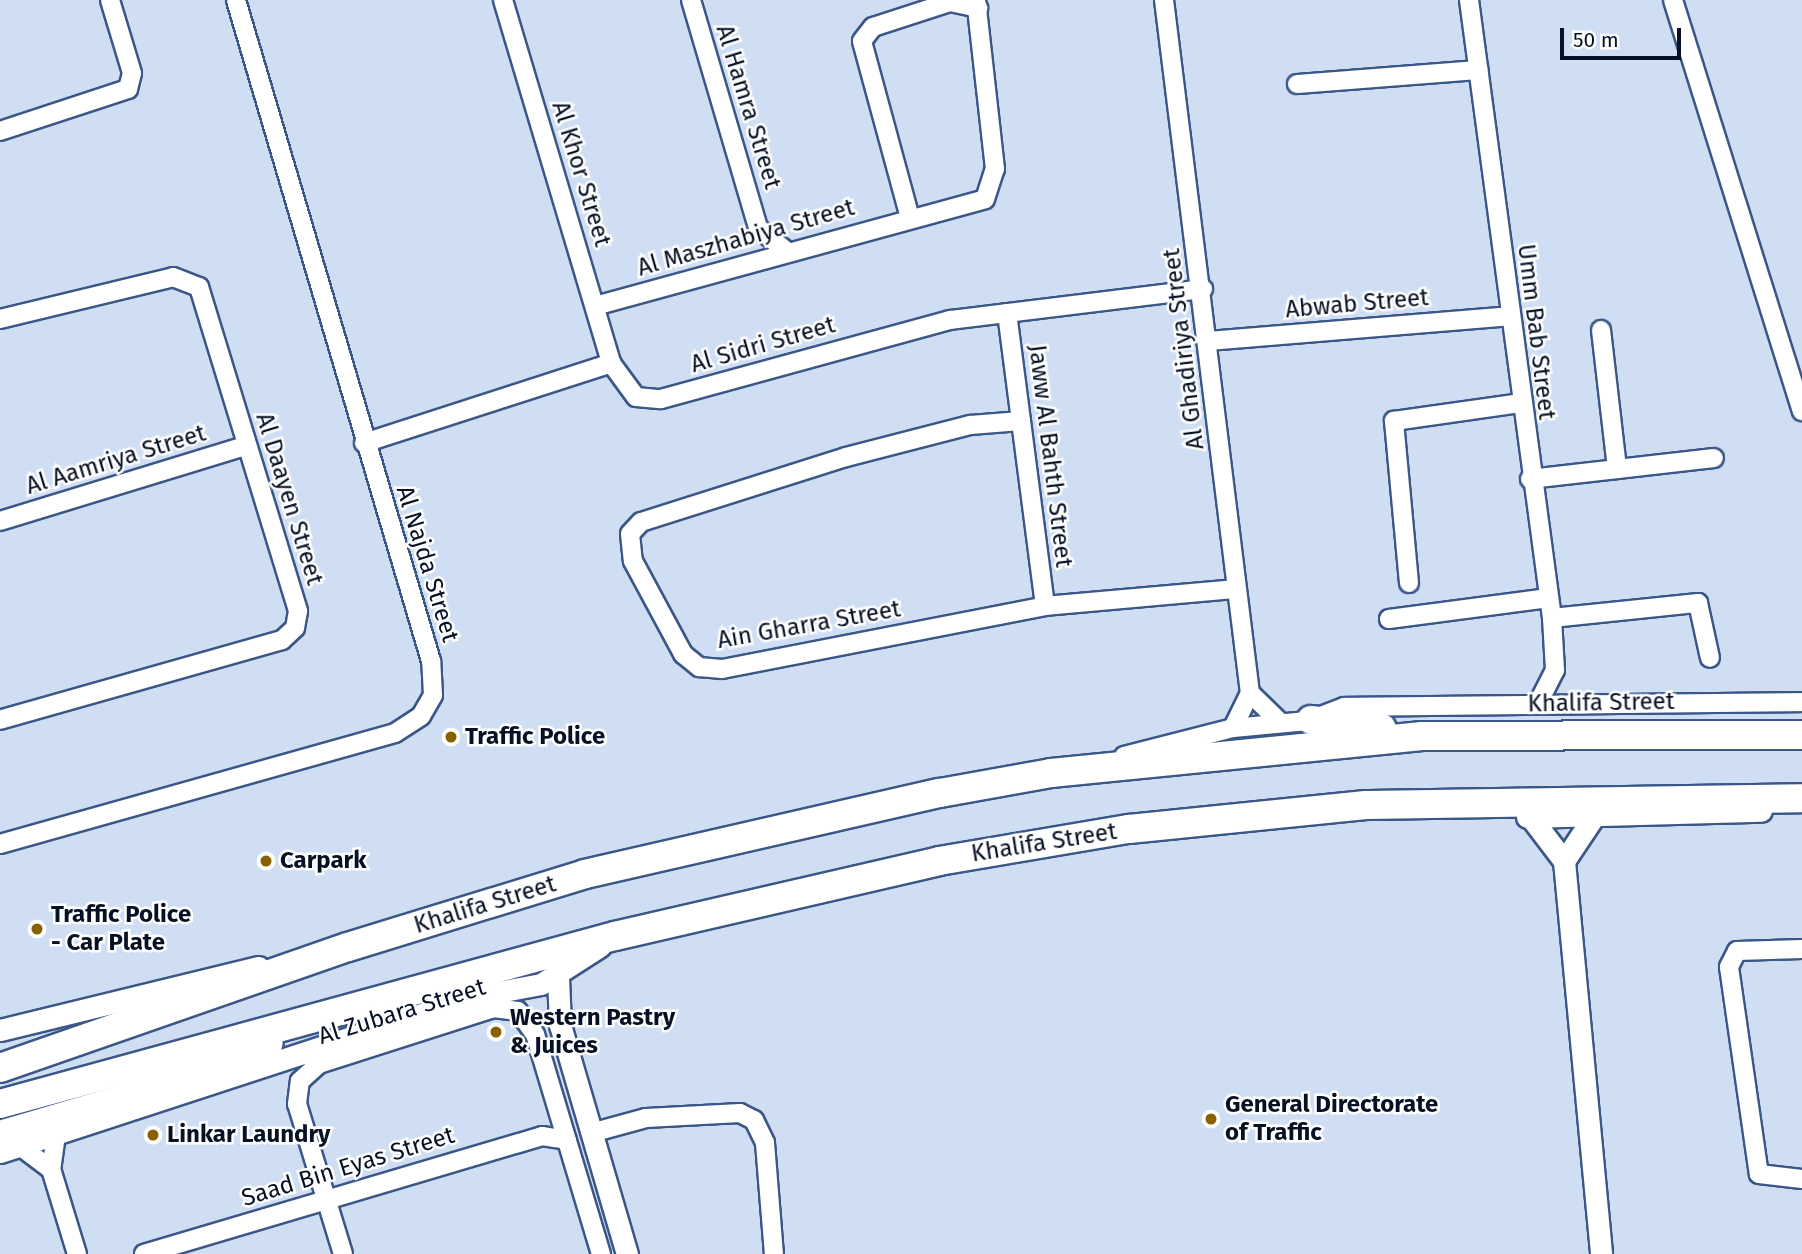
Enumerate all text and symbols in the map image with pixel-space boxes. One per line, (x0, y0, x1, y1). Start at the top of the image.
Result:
scale bar (1564, 14, 1685, 58)
street label: Al Hamra Street (709, 21, 787, 193)
text: 50 m (1573, 27, 1619, 53)
street label: Al Khor Street (545, 98, 617, 250)
street label: Al Maszhabiya Street (634, 193, 858, 283)
street label: Umm Bab Street (1511, 243, 1561, 421)
street label: Al Ghadiriya Street (1157, 247, 1211, 451)
street label: Abwab Street (1284, 283, 1430, 325)
street label: Al Sidri Street (687, 311, 839, 379)
street label: Jaww Al Bahth Street (1022, 343, 1078, 569)
street label: Al Daayen Street (249, 410, 329, 588)
street label: Al Aamriya Street (23, 419, 209, 501)
street label: Al Najda Street (390, 482, 464, 646)
street label: Ain Gharra Street (715, 595, 903, 655)
street label: Khalifa Street (1527, 687, 1675, 719)
place label: Traffic Police (465, 723, 605, 751)
marker: Traffic Police (443, 729, 459, 745)
street label: Khalifa Street (969, 817, 1119, 869)
place label: Carpark (280, 847, 366, 875)
marker: Carpark (258, 853, 274, 869)
street label: Khalifa Street (411, 870, 559, 940)
place label: Traffic Police - Car Plate (51, 901, 191, 957)
marker: Traffic Police - Car Plate (29, 921, 45, 937)
street label: Al Zubara Street (315, 973, 489, 1051)
place label: Western Pastry & Juices (510, 1004, 675, 1060)
marker: Western Pastry & Juices (488, 1024, 504, 1040)
place label: General Directorate of Traffic (1225, 1091, 1438, 1147)
marker: General Directorate of Traffic (1203, 1111, 1219, 1127)
place label: Linkar Laundry (167, 1121, 331, 1149)
street label: Saad Bin Eyas Street (238, 1121, 458, 1213)
marker: Linkar Laundry (145, 1127, 161, 1143)

